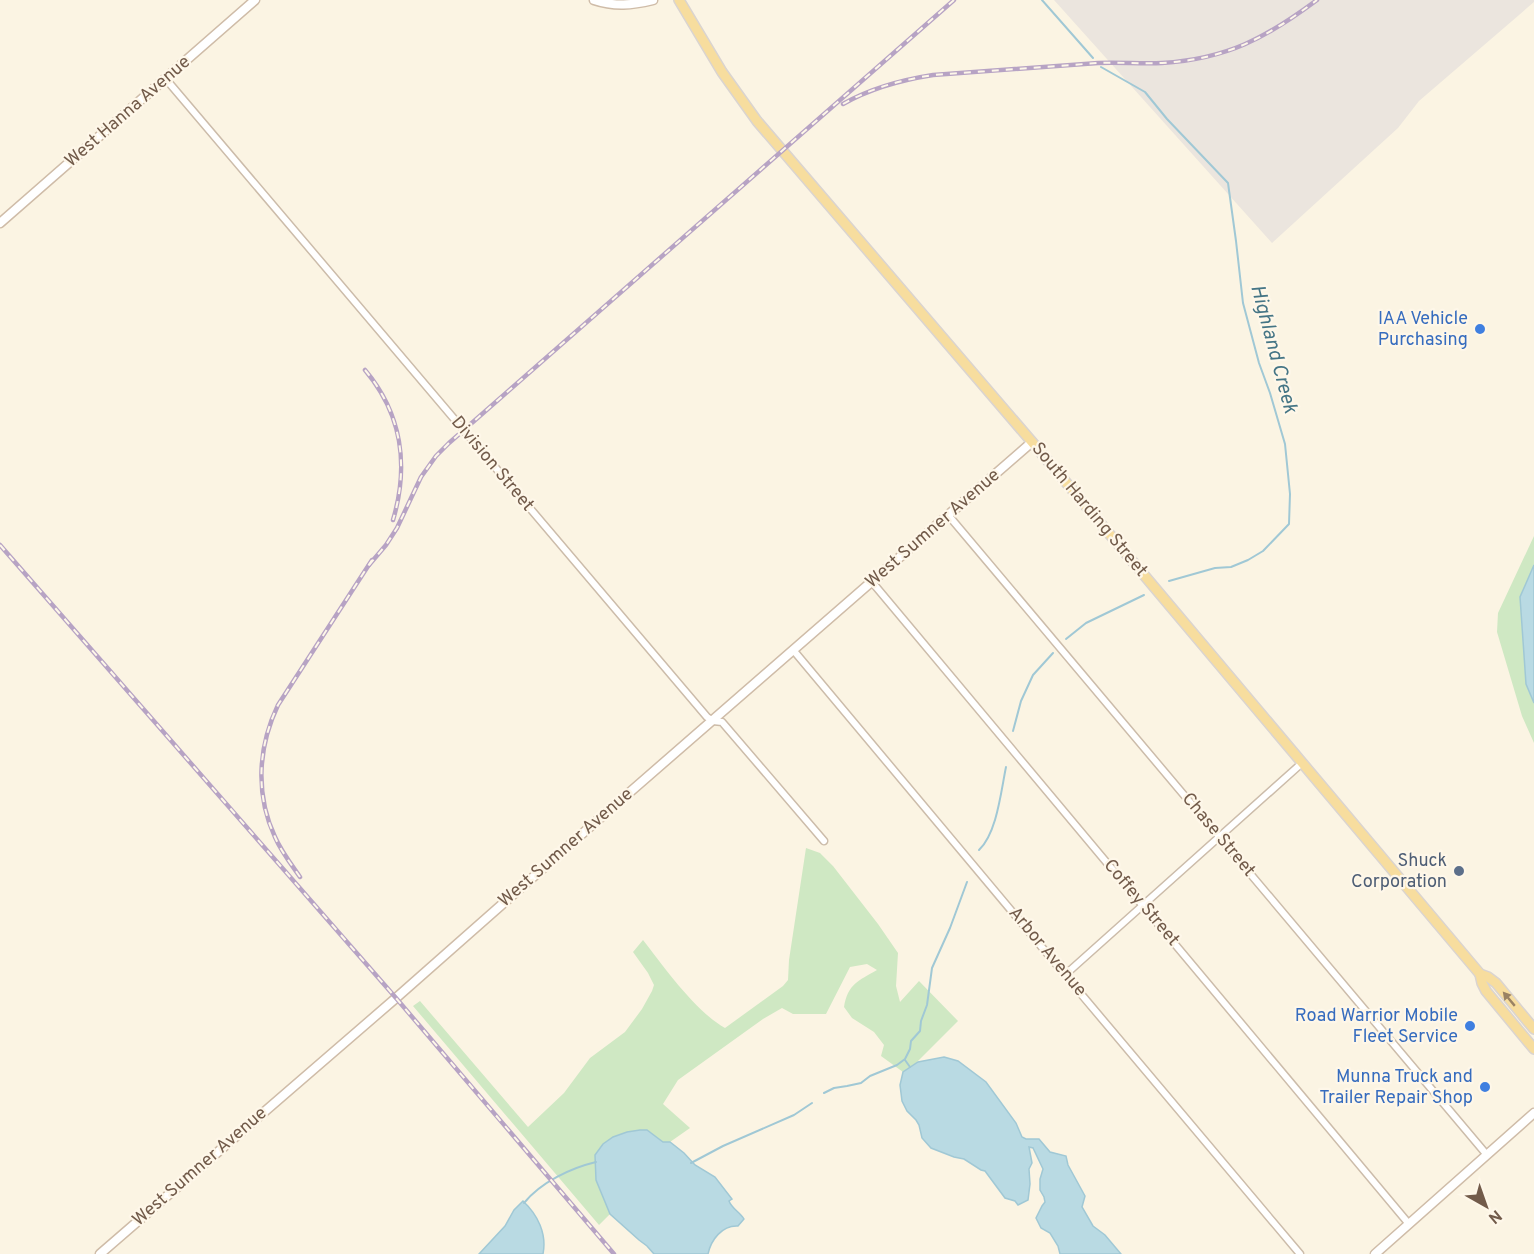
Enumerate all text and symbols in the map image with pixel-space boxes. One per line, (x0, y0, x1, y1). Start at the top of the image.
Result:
street label: West Hanna Avenue (60, 51, 196, 173)
water label: Highland Creek (1243, 282, 1303, 417)
place label: IAA Vehicle Purchasing (1378, 308, 1468, 352)
marker: IAA Vehicle Purchasing (1473, 322, 1487, 336)
street label: Division Street (445, 412, 539, 516)
street label: South Harding Street (1026, 438, 1152, 582)
street label: West Sumner Avenue (861, 464, 1005, 594)
street label: West Sumner Avenue (494, 783, 638, 913)
street label: Chase Street (1176, 788, 1260, 882)
place label: Shuck Corporation (1351, 850, 1447, 894)
street label: Coffey Street (1098, 855, 1184, 951)
marker: Shuck Corporation (1452, 864, 1466, 878)
street label: Arbor Avenue (1003, 902, 1091, 1002)
one-way arrow (1503, 991, 1516, 1007)
place label: Road Warrior Mobile Fleet Service (1295, 1005, 1458, 1049)
marker: Road Warrior Mobile Fleet Service (1463, 1019, 1477, 1033)
place label: Munna Truck and Trailer Repair Shop (1319, 1066, 1473, 1110)
marker: Munna Truck and Trailer Repair Shop (1478, 1080, 1492, 1094)
street label: West Sumner Avenue (128, 1102, 272, 1232)
north arrow (1456, 1176, 1516, 1236)
text: N (1484, 1205, 1505, 1227)

